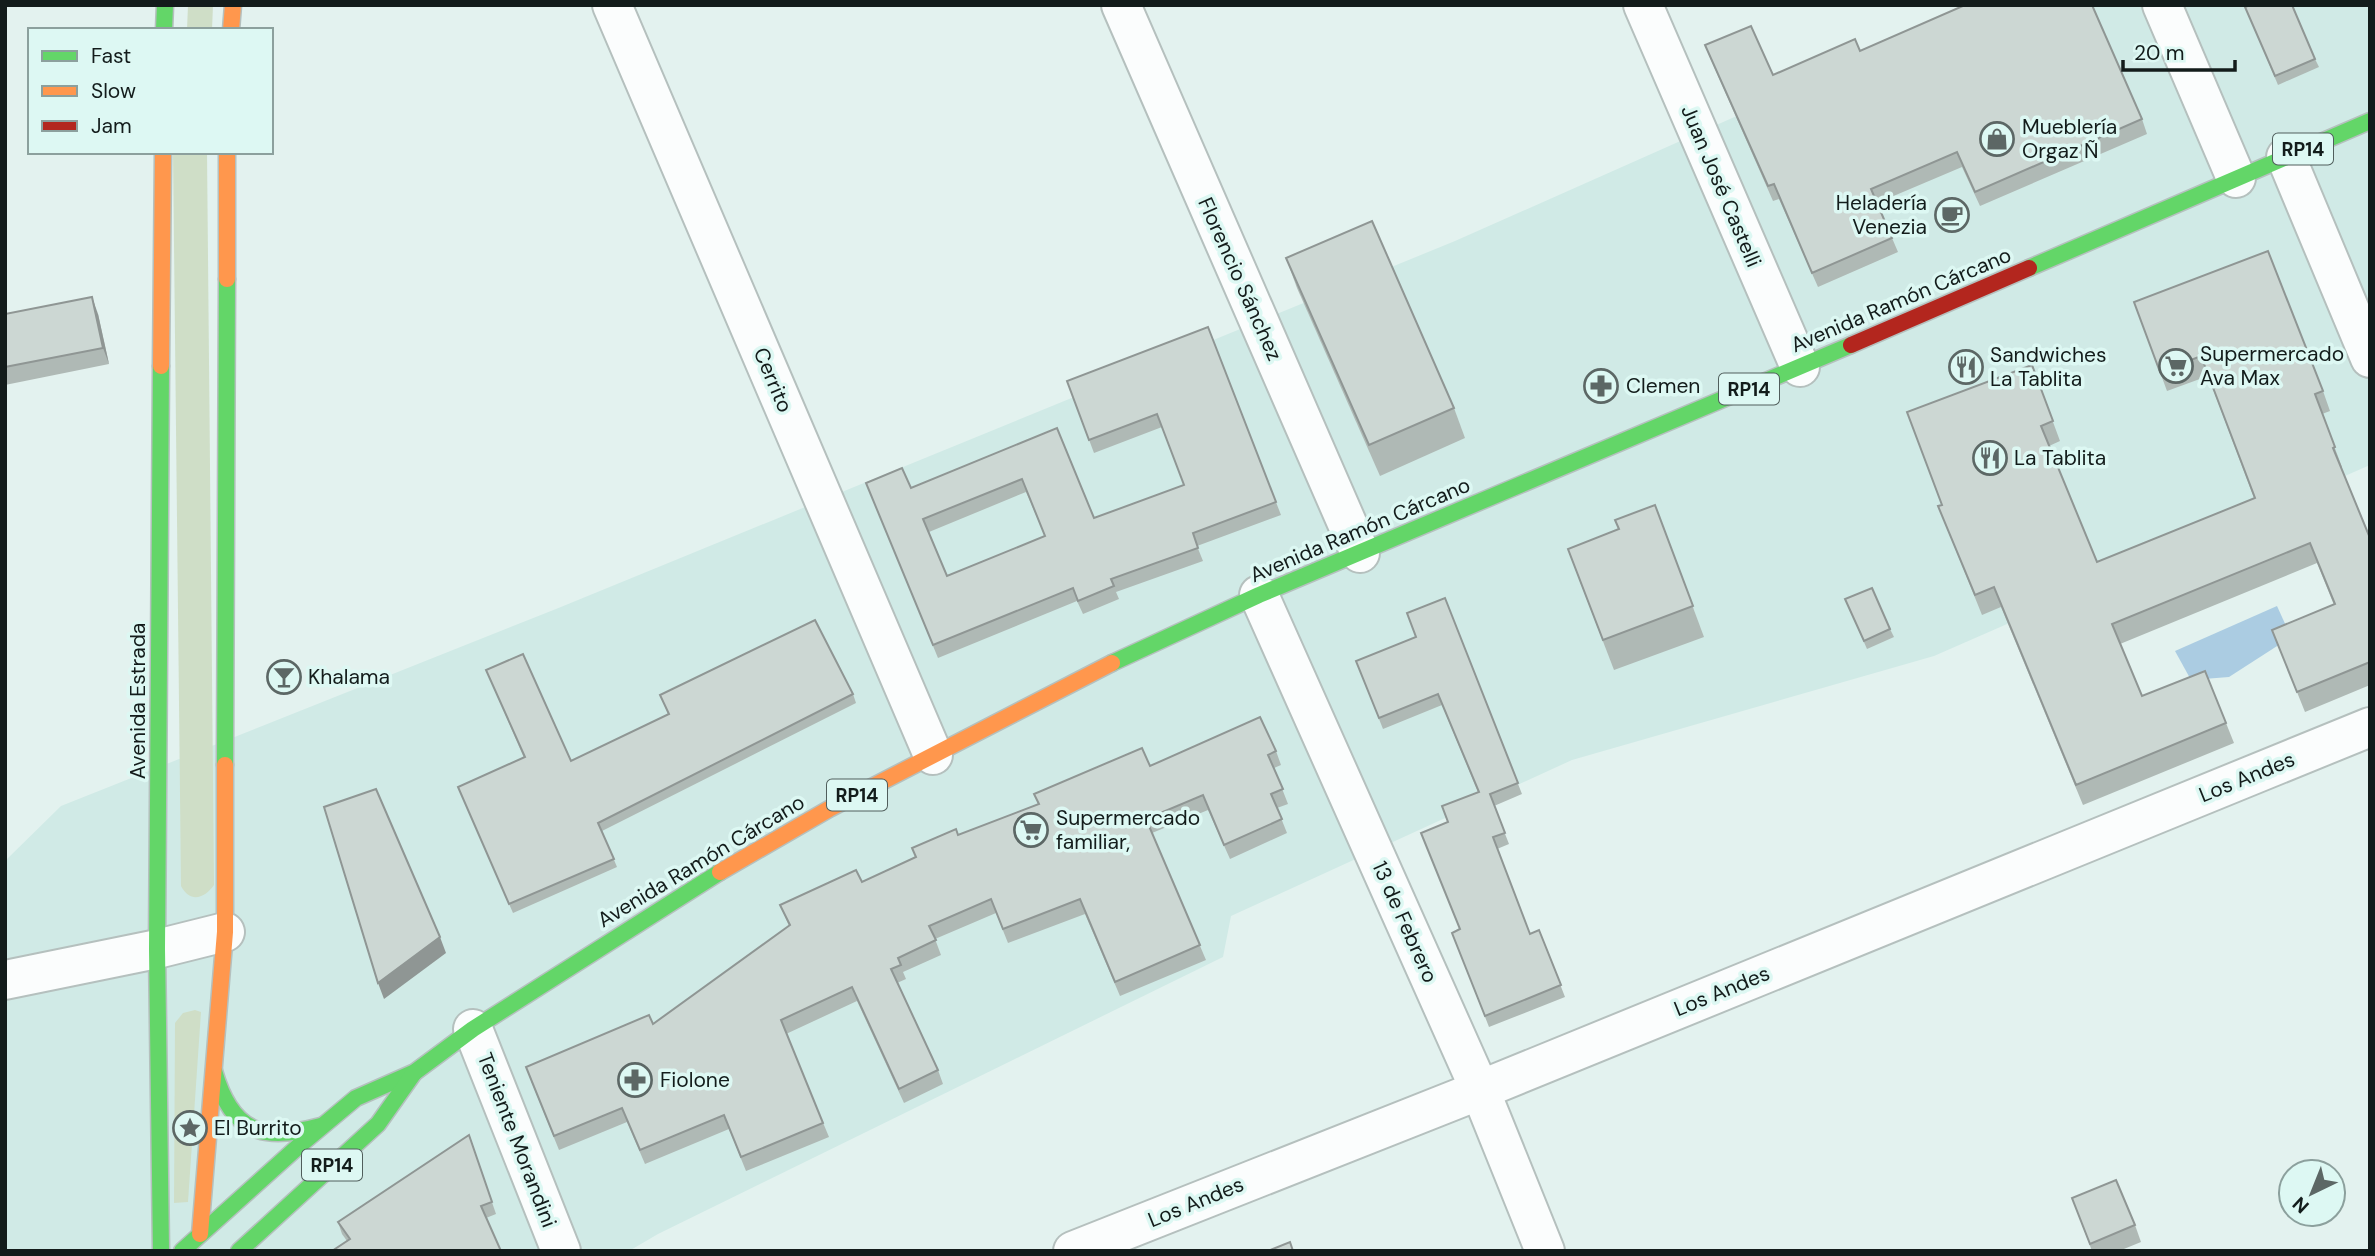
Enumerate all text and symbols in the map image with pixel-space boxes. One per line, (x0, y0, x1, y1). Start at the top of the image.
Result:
legend (28, 28, 273, 154)
scale bar (2123, 28, 2235, 72)
text: 20 m (2134, 39, 2185, 67)
text: Fast (91, 42, 131, 70)
text: Slow (91, 77, 136, 105)
street label: Juan José Castelli (1674, 101, 1768, 271)
text: Jam (91, 112, 132, 140)
place label: Mueblería Orgaz Ñ (2022, 113, 2117, 165)
shop icon: Mueblería Orgaz Ñ (1978, 120, 2016, 158)
road number: RP14 (2273, 134, 2333, 164)
place label: Heladería Venezia (1836, 189, 1927, 241)
street label: Florencio Sánchez (1191, 193, 1289, 365)
cafe icon: Heladería Venezia (1933, 196, 1971, 234)
street label: Avenida Ramón Cárcano (1787, 241, 2015, 359)
place label: Supermercado Ava Max (2200, 340, 2344, 392)
place label: Sandwiches La Tablita (1990, 341, 2106, 393)
street label: Cerrito (747, 343, 799, 417)
supermarket icon: Supermercado Ava Max (2157, 347, 2195, 385)
restaurant icon: Sandwiches La Tablita (1947, 348, 1985, 386)
pharmacy icon: Clemen (1582, 367, 1620, 405)
place label: Clemen (1626, 372, 1700, 400)
road number: RP14 (1719, 374, 1779, 404)
restaurant icon: La Tablita (1971, 439, 2009, 477)
place label: La Tablita (2014, 444, 2106, 472)
street label: Avenida Ramón Cárcano (1246, 471, 1474, 589)
street label: Avenida Estrada (124, 623, 152, 779)
bar icon: Khalama (265, 658, 303, 696)
place label: Khalama (308, 663, 390, 691)
street label: Los Andes (2195, 745, 2299, 809)
road number: RP14 (827, 780, 887, 810)
street label: Avenida Ramón Cárcano (592, 788, 810, 934)
place label: Supermercado familiar, (1056, 804, 1200, 856)
supermarket icon: Supermercado familiar, (1012, 811, 1050, 849)
street label: 13 de Febrero (1366, 857, 1444, 987)
street label: Los Andes (1670, 959, 1774, 1023)
street label: Teniente Morandini (471, 1049, 563, 1231)
pharmacy icon: Fiolone (616, 1061, 654, 1099)
place label: Fiolone (660, 1066, 730, 1094)
place icon: El Burrito (171, 1109, 209, 1147)
place label: El Burrito (214, 1114, 302, 1142)
road number: RP14 (302, 1149, 362, 1180)
north arrow (2277, 1158, 2347, 1228)
street label: Los Andes (1144, 1170, 1248, 1234)
text: N (2287, 1191, 2314, 1219)

